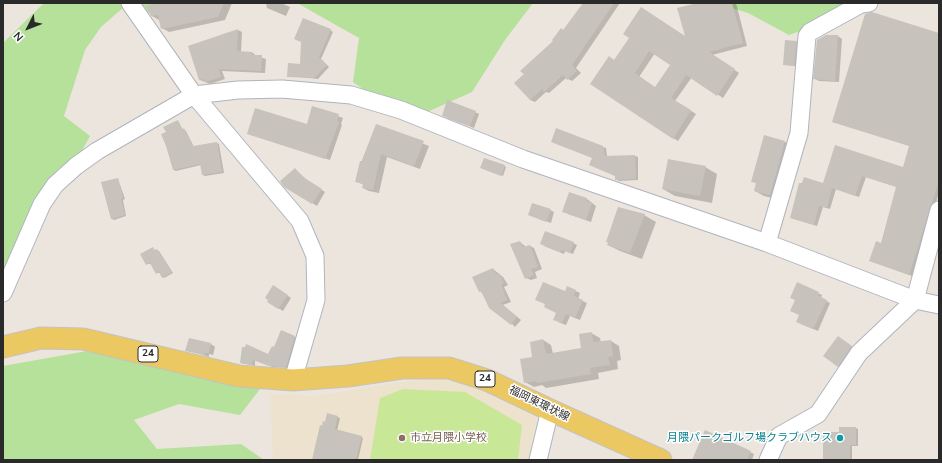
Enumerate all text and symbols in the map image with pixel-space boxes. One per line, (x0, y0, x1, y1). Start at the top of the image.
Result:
north arrow (8, 8, 48, 48)
text: N (10, 28, 27, 44)
road number: 24 (138, 346, 158, 362)
road number: 24 (475, 371, 495, 387)
street label: 福岡東環状線 (506, 384, 572, 424)
place label: 市立月隈小学校 (410, 431, 487, 445)
place label: 月隈パークゴルフ場クラブハウス (667, 431, 832, 445)
marker: 市立月隈小学校 (397, 433, 407, 443)
marker: 月隈パークゴルフ場クラブハウス (835, 433, 845, 443)

